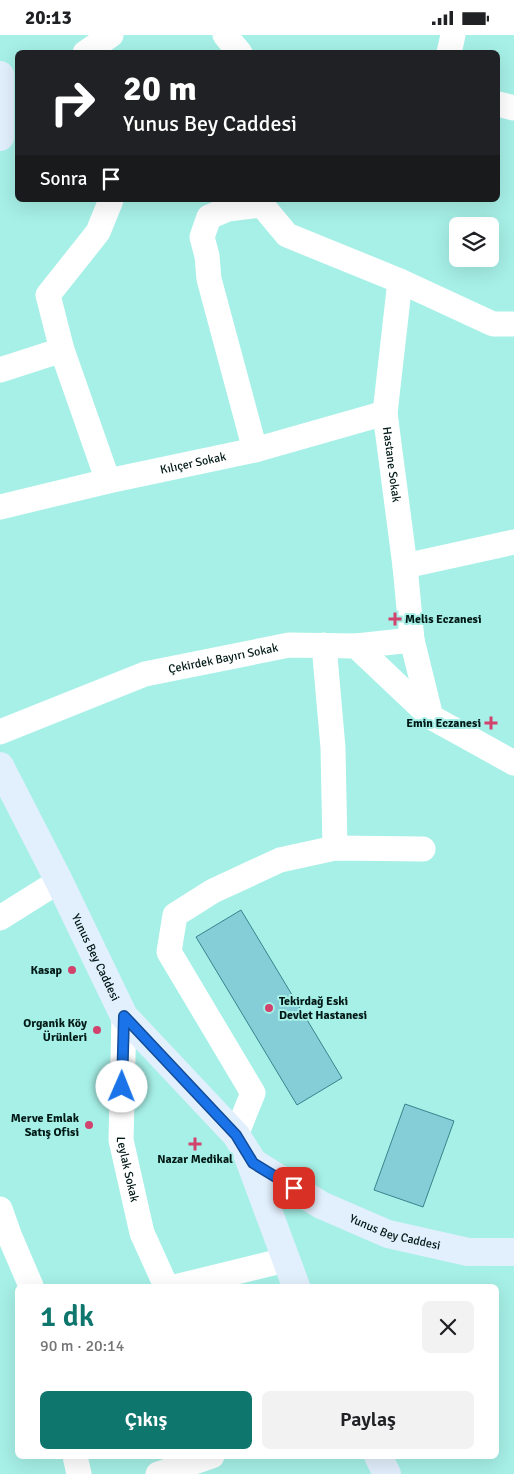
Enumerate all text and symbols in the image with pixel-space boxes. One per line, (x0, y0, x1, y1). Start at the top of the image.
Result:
text: 20:13 (25, 6, 72, 30)
text: 20 m (123, 67, 197, 110)
icon: right (40, 70, 105, 135)
text: Yunus Bey Caddesi (123, 110, 297, 137)
icon: arrive (97, 165, 125, 193)
text: Sonra (40, 167, 87, 191)
map controls (449, 217, 499, 267)
button: layers (449, 217, 499, 267)
street label: Hastane Sokak (379, 426, 404, 503)
street label: Kılıçer Sokak (159, 449, 227, 478)
place label: Melis Eczanesi (405, 612, 482, 627)
marker: Melis Eczanesi (389, 613, 401, 625)
street label: Çekirdek Bayırı Sokak (167, 640, 280, 677)
place label: Emin Eczanesi (406, 716, 481, 731)
marker: Emin Eczanesi (485, 717, 497, 729)
street label: Yunus Bey Caddesi (68, 911, 123, 1004)
place label: Kasap (30, 963, 63, 978)
marker: Kasap (66, 964, 78, 976)
place label: Tekirdağ Eski Devlet Hastanesi (279, 994, 367, 1023)
marker: Tekirdağ Eski Devlet Hastanesi (263, 1002, 275, 1014)
place label: Organik Köy Ürünleri (23, 1016, 87, 1045)
marker: Organik Köy Ürünleri (91, 1024, 103, 1036)
position arrow (95, 1060, 147, 1112)
place label: Merve Emlak Satış Ofisi (11, 1111, 80, 1140)
marker: Merve Emlak Satış Ofisi (83, 1119, 95, 1131)
street label: Leylak Sokak (113, 1136, 142, 1204)
marker: Nazar Medikal (189, 1138, 201, 1150)
place label: Nazar Medikal (157, 1152, 233, 1167)
pin (273, 1167, 315, 1209)
icon: arrive (280, 1174, 308, 1202)
street label: Yunus Bey Caddesi (347, 1211, 442, 1254)
text: 1 dk (40, 1298, 94, 1335)
button: close (422, 1301, 474, 1353)
text: 90 m · 20:14 (40, 1336, 124, 1356)
button: Çıkış (40, 1391, 252, 1449)
button: Paylaş (262, 1391, 474, 1449)

